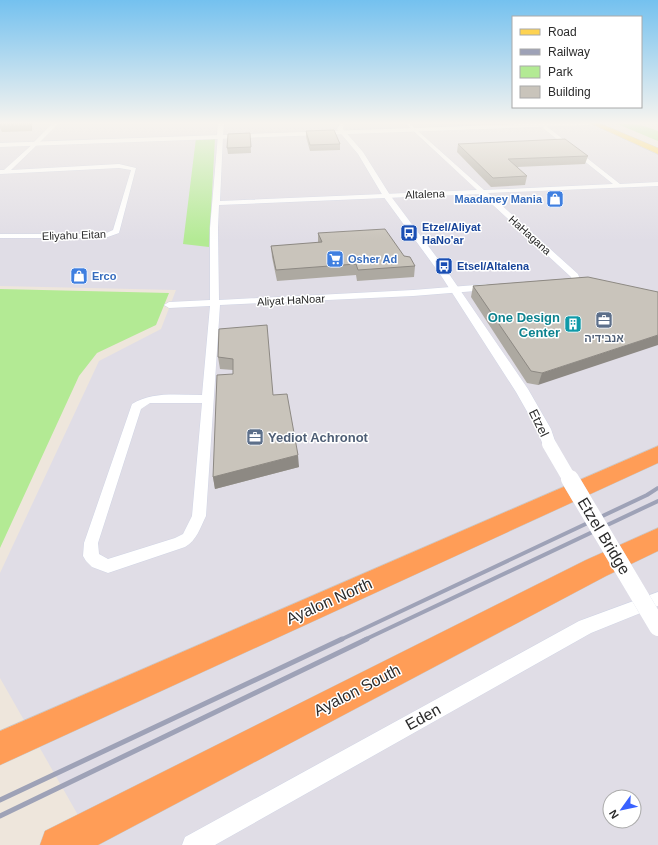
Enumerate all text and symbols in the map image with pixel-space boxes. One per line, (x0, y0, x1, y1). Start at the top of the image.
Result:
legend (512, 16, 642, 108)
text: Road (548, 25, 577, 39)
text: Railway (548, 45, 590, 59)
text: Park (548, 65, 574, 79)
text: Building (548, 85, 591, 99)
street label: Altalena (405, 187, 446, 201)
shop icon: Maadaney Mania (545, 189, 565, 209)
place label: Maadaney Mania (455, 193, 543, 205)
street label: HaHagana (506, 213, 554, 258)
place label: Etzel/Aliyat HaNo'ar (422, 221, 481, 246)
bus stop icon: Etzel/Aliyat HaNo'ar (399, 223, 419, 243)
street label: Eliyahu Eitan (42, 228, 106, 242)
supermarket icon: Osher Ad (325, 249, 345, 269)
place label: Osher Ad (348, 253, 397, 265)
bus stop icon: Etsel/Altalena (434, 256, 454, 276)
place label: Etsel/Altalena (457, 260, 530, 272)
shop icon: Erco (69, 266, 89, 286)
place label: Erco (92, 270, 117, 282)
street label: Aliyat HaNoar (257, 292, 326, 308)
place label: One Design Center (488, 310, 560, 340)
office icon: אנבידיה (594, 310, 614, 330)
building icon: One Design Center (563, 314, 583, 334)
place label: אנבידיה (584, 332, 624, 344)
street label: Etzel (526, 407, 552, 439)
office icon: Yediot Achronot (245, 427, 265, 447)
place label: Yediot Achronot (268, 430, 369, 445)
street label: Etzel Bridge (574, 495, 634, 577)
street label: Ayalon North (283, 574, 375, 628)
street label: Ayalon South (311, 661, 403, 719)
street label: Eden (403, 701, 443, 733)
north arrow (602, 789, 642, 829)
text: N (606, 808, 621, 821)

